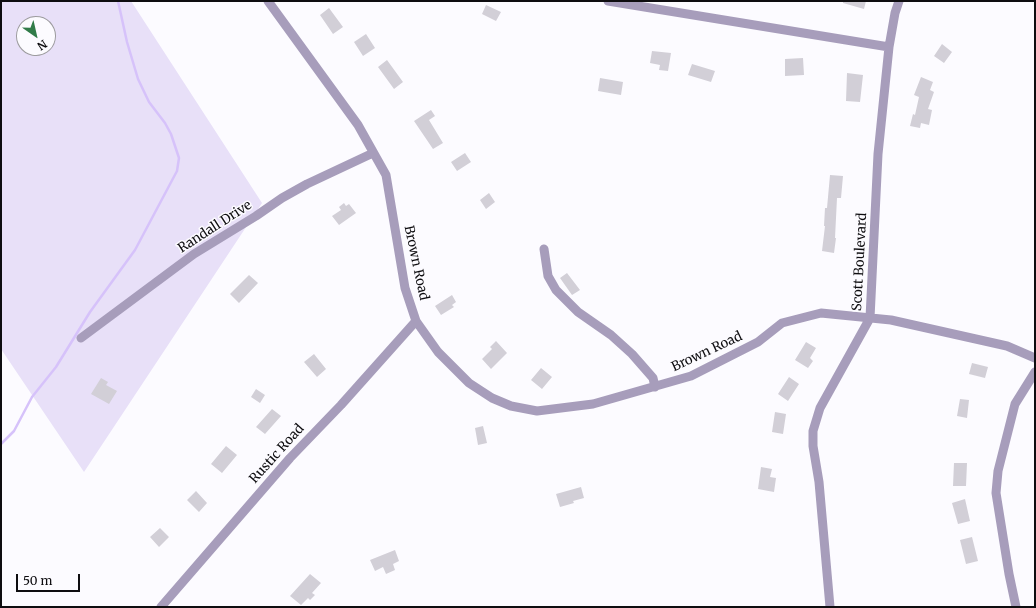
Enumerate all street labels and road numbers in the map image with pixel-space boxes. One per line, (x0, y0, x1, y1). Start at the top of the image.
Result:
street label: Randall Drive (175, 197, 255, 257)
street label: Scott Boulevard (850, 212, 870, 312)
street label: Brown Road (400, 224, 432, 302)
street label: Brown Road (669, 329, 745, 375)
street label: Rustic Road (246, 421, 308, 487)

